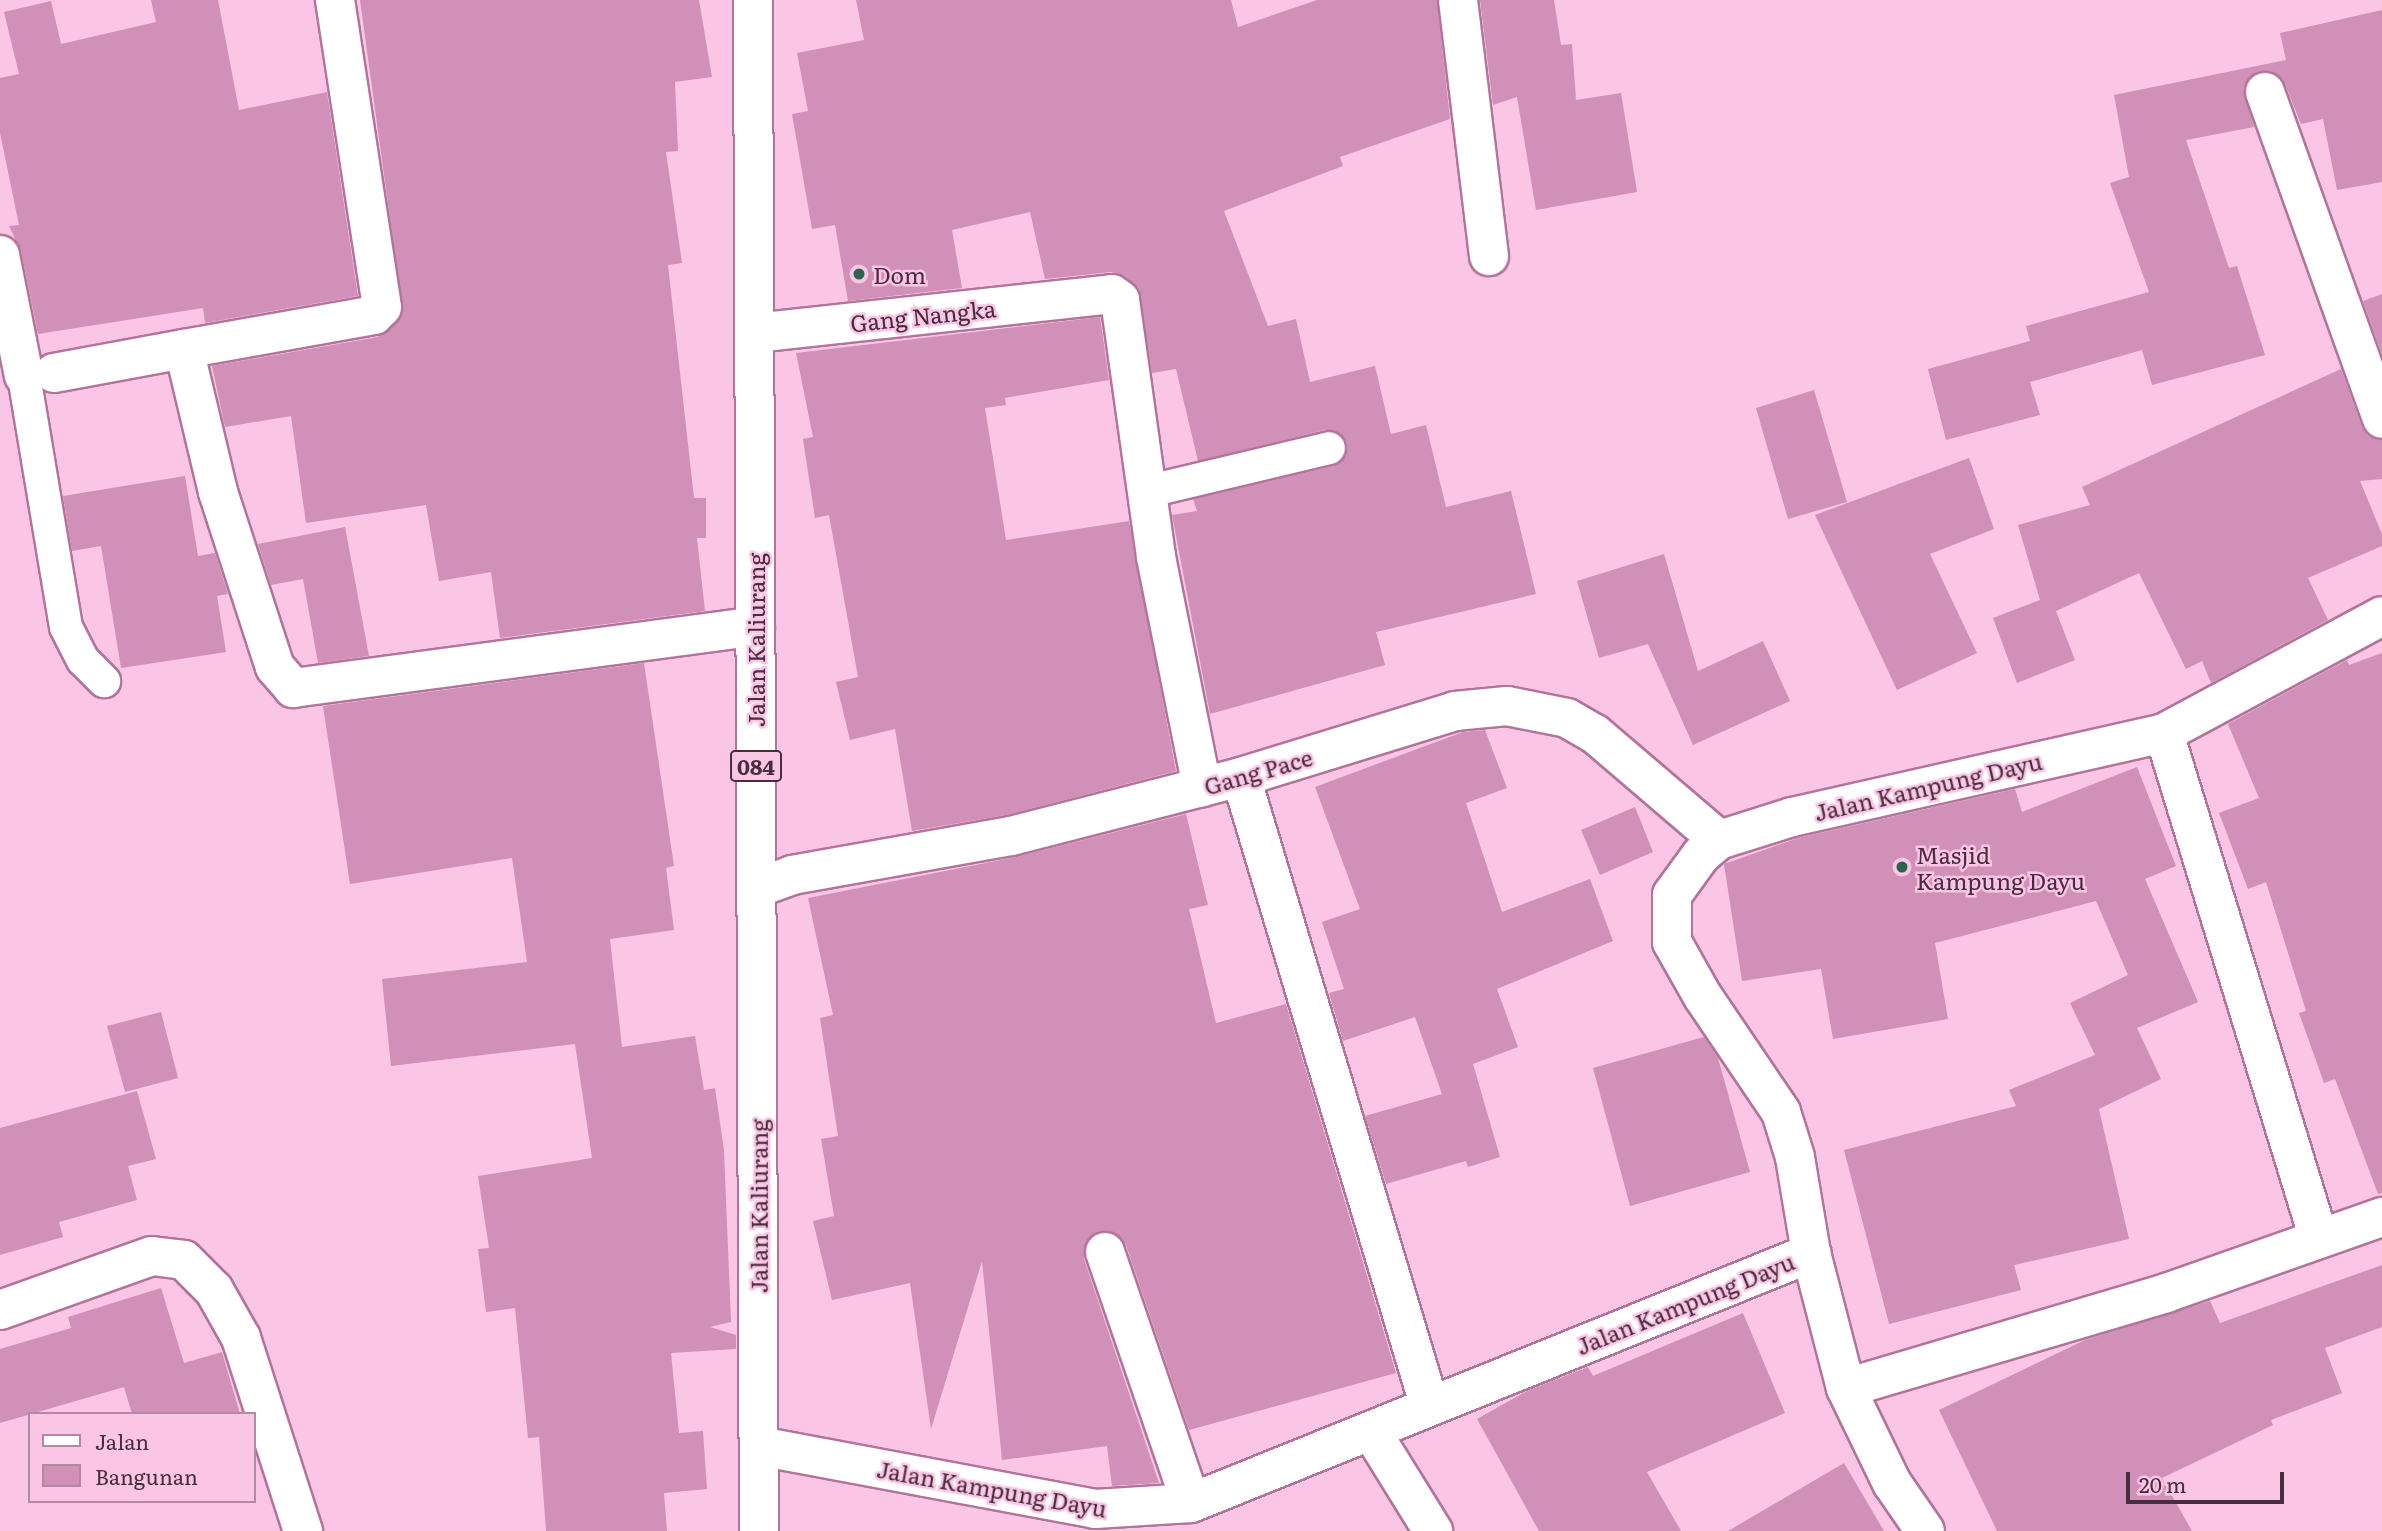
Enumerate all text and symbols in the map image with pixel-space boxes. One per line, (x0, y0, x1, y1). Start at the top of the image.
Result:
place label: Dom (873, 260, 926, 288)
marker: Dom (851, 266, 867, 282)
street label: Gang Nangka (849, 294, 997, 336)
street label: Jalan Kaliurang (741, 553, 769, 727)
street label: Gang Pace (1201, 742, 1315, 800)
street label: Jalan Kampung Dayu (1811, 746, 2045, 826)
road number: 084 (730, 748, 782, 784)
place label: Masjid Kampung Dayu (1916, 840, 2085, 894)
marker: Masjid Kampung Dayu (1894, 859, 1910, 875)
street label: Jalan Kaliurang (744, 1119, 772, 1293)
street label: Jalan Kampung Dayu (1572, 1247, 1798, 1359)
legend (28, 1412, 256, 1503)
text: Jalan (95, 1425, 149, 1456)
street label: Jalan Kampung Dayu (875, 1454, 1109, 1522)
scale bar (2130, 1458, 2288, 1502)
text: Bangunan (95, 1460, 198, 1491)
text: 20 m (2139, 1468, 2186, 1499)

